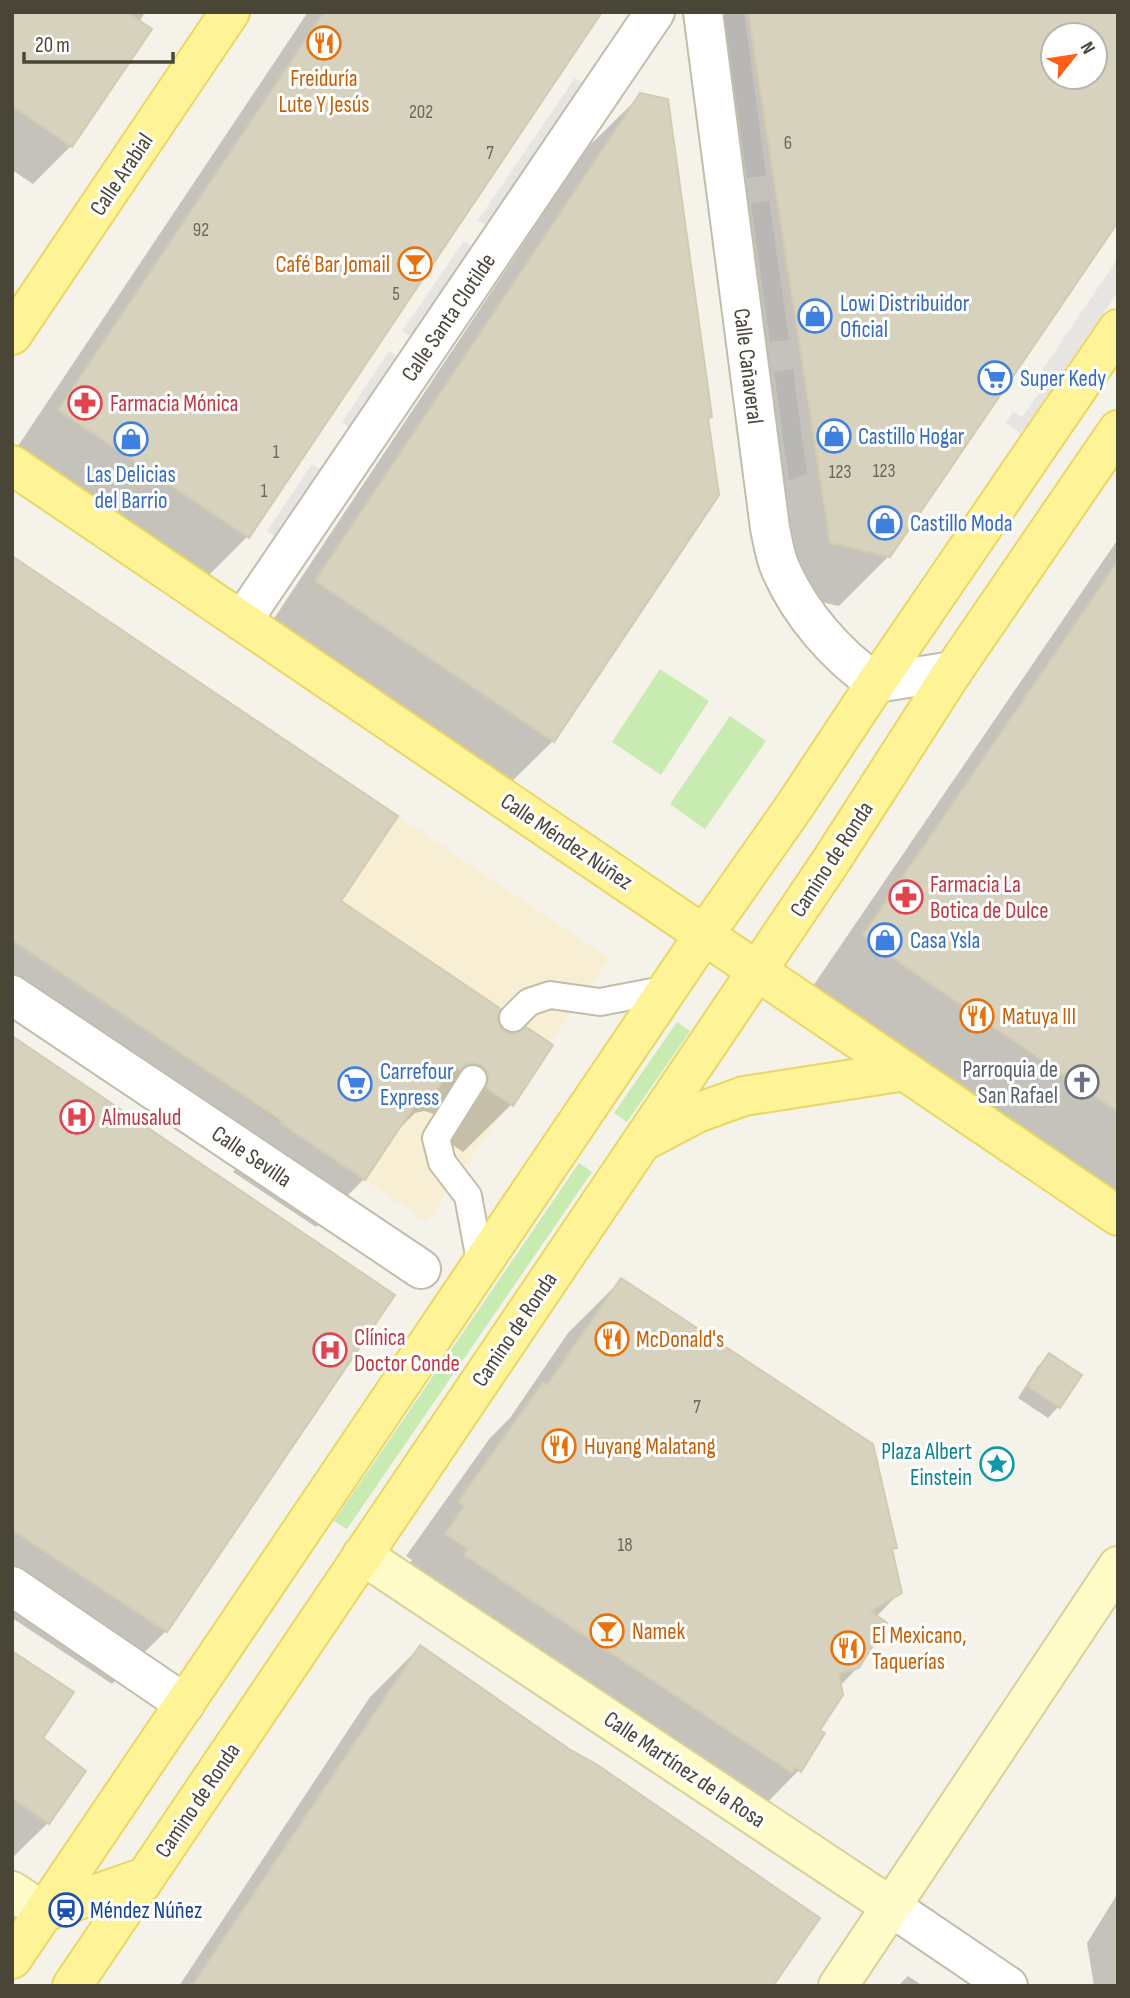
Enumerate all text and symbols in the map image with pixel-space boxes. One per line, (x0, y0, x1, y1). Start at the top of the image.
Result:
scale bar (24, 21, 173, 65)
north arrow (1039, 21, 1109, 91)
restaurant icon: Freiduría Lute Y Jesús (305, 24, 343, 62)
text: 20 m (35, 33, 70, 58)
text: N (1075, 38, 1100, 58)
place label: Freiduría Lute Y Jesús (278, 65, 370, 119)
house number: 202 (409, 101, 433, 124)
street label: Calle Arabial (84, 128, 160, 221)
house number: 6 (784, 132, 792, 155)
house number: 7 (486, 142, 494, 165)
house number: 92 (193, 219, 209, 242)
bar icon: Café Bar Jomail (396, 245, 434, 283)
street label: Calle Santa Clotilde (396, 248, 502, 387)
place label: Café Bar Jomail (275, 251, 390, 279)
house number: 5 (392, 283, 400, 306)
place label: Lowi Distribuidor Oficial (840, 290, 970, 344)
shop icon: Lowi Distribuidor Oficial (796, 297, 834, 335)
street label: Calle Cañaveral (727, 307, 769, 426)
supermarket icon: Super Kedy (976, 359, 1014, 397)
place label: Super Kedy (1020, 365, 1106, 393)
pharmacy icon: Farmacia Mónica (66, 384, 104, 422)
place label: Farmacia Mónica (110, 390, 238, 418)
shop icon: Castillo Hogar (815, 417, 853, 455)
shop icon: Las Delicias del Barrio (112, 420, 150, 458)
place label: Castillo Hogar (858, 423, 965, 451)
house number: 1 (273, 441, 280, 464)
house number: 123 (873, 460, 895, 483)
place label: Las Delicias del Barrio (86, 461, 176, 515)
house number: 123 (829, 461, 851, 484)
house number: 1 (261, 480, 268, 503)
shop icon: Castillo Moda (866, 504, 904, 542)
place label: Castillo Moda (910, 510, 1013, 538)
street label: Calle Méndez Núñez (495, 787, 638, 896)
street label: Camino de Ronda (784, 796, 880, 923)
place label: Farmacia La Botica de Dulce (930, 871, 1049, 925)
pharmacy icon: Farmacia La Botica de Dulce (887, 878, 925, 916)
shop icon: Casa Ysla (866, 921, 904, 959)
place label: Casa Ysla (910, 927, 980, 955)
restaurant icon: Matuya III (958, 997, 996, 1035)
place label: Matuya III (1002, 1003, 1076, 1031)
place label: Parroquia de San Rafael (963, 1056, 1058, 1110)
place label: Carrefour Express (380, 1058, 454, 1112)
church icon: Parroquia de San Rafael (1063, 1063, 1101, 1101)
supermarket icon: Carrefour Express (336, 1065, 374, 1103)
hospital icon: Almusalud (58, 1098, 96, 1136)
place label: Almusalud (101, 1104, 181, 1132)
street label: Calle Sevilla (206, 1120, 297, 1194)
street label: Camino de Ronda (466, 1267, 563, 1392)
restaurant icon: McDonald's (593, 1320, 631, 1358)
place label: Clínica Doctor Conde (354, 1324, 460, 1378)
place label: McDonald's (636, 1326, 724, 1354)
hospital icon: Clínica Doctor Conde (311, 1331, 349, 1369)
house number: 7 (693, 1396, 701, 1419)
restaurant icon: Huyang Malatang (540, 1427, 578, 1465)
place label: Huyang Malatang (584, 1433, 716, 1461)
place label: Plaza Albert Einstein (881, 1438, 972, 1492)
place icon: Plaza Albert Einstein (978, 1445, 1016, 1483)
house number: 18 (618, 1534, 632, 1557)
bar icon: Namek (588, 1612, 626, 1650)
place label: Namek (632, 1618, 686, 1646)
place label: El Mexicano, Taquerías (872, 1622, 967, 1676)
restaurant icon: El Mexicano, Taquerías (829, 1629, 867, 1667)
street label: Calle Martínez de la Rosa (598, 1705, 771, 1834)
street label: Camino de Ronda (149, 1738, 246, 1863)
station icon: Méndez Núñez (47, 1891, 85, 1929)
place label: Méndez Núñez (90, 1897, 202, 1925)

